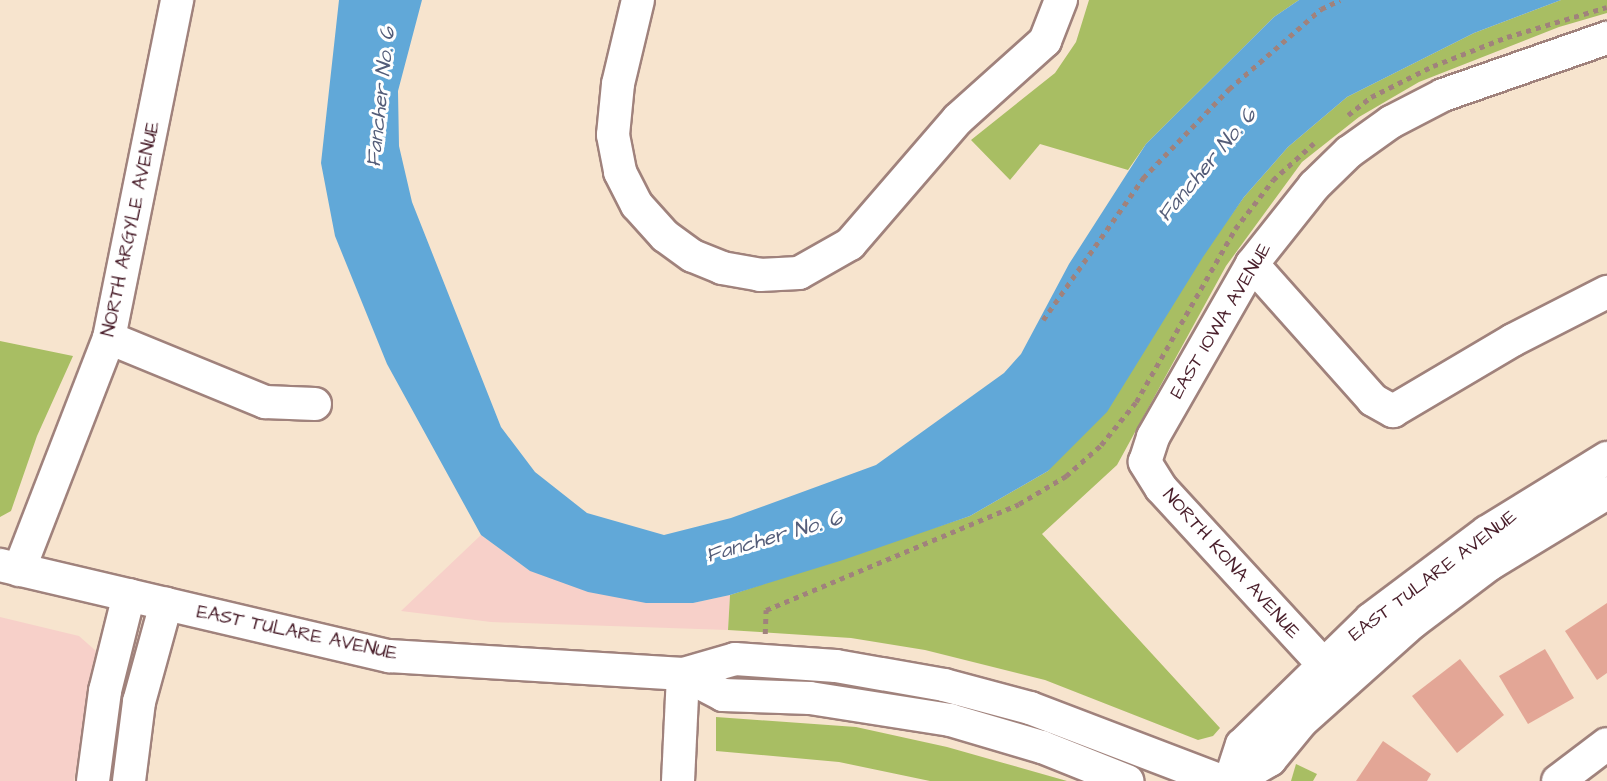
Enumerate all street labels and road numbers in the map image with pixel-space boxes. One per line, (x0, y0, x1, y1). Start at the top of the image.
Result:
street label: NORTH ARGYLE AVENUE (97, 119, 165, 339)
street label: EAST IOWA AVENUE (1166, 239, 1276, 403)
street label: NORTH KONA AVENUE (1158, 484, 1304, 644)
street label: EAST TULARE AVENUE (1344, 505, 1522, 647)
street label: EAST TULARE AVENUE (195, 601, 399, 665)

